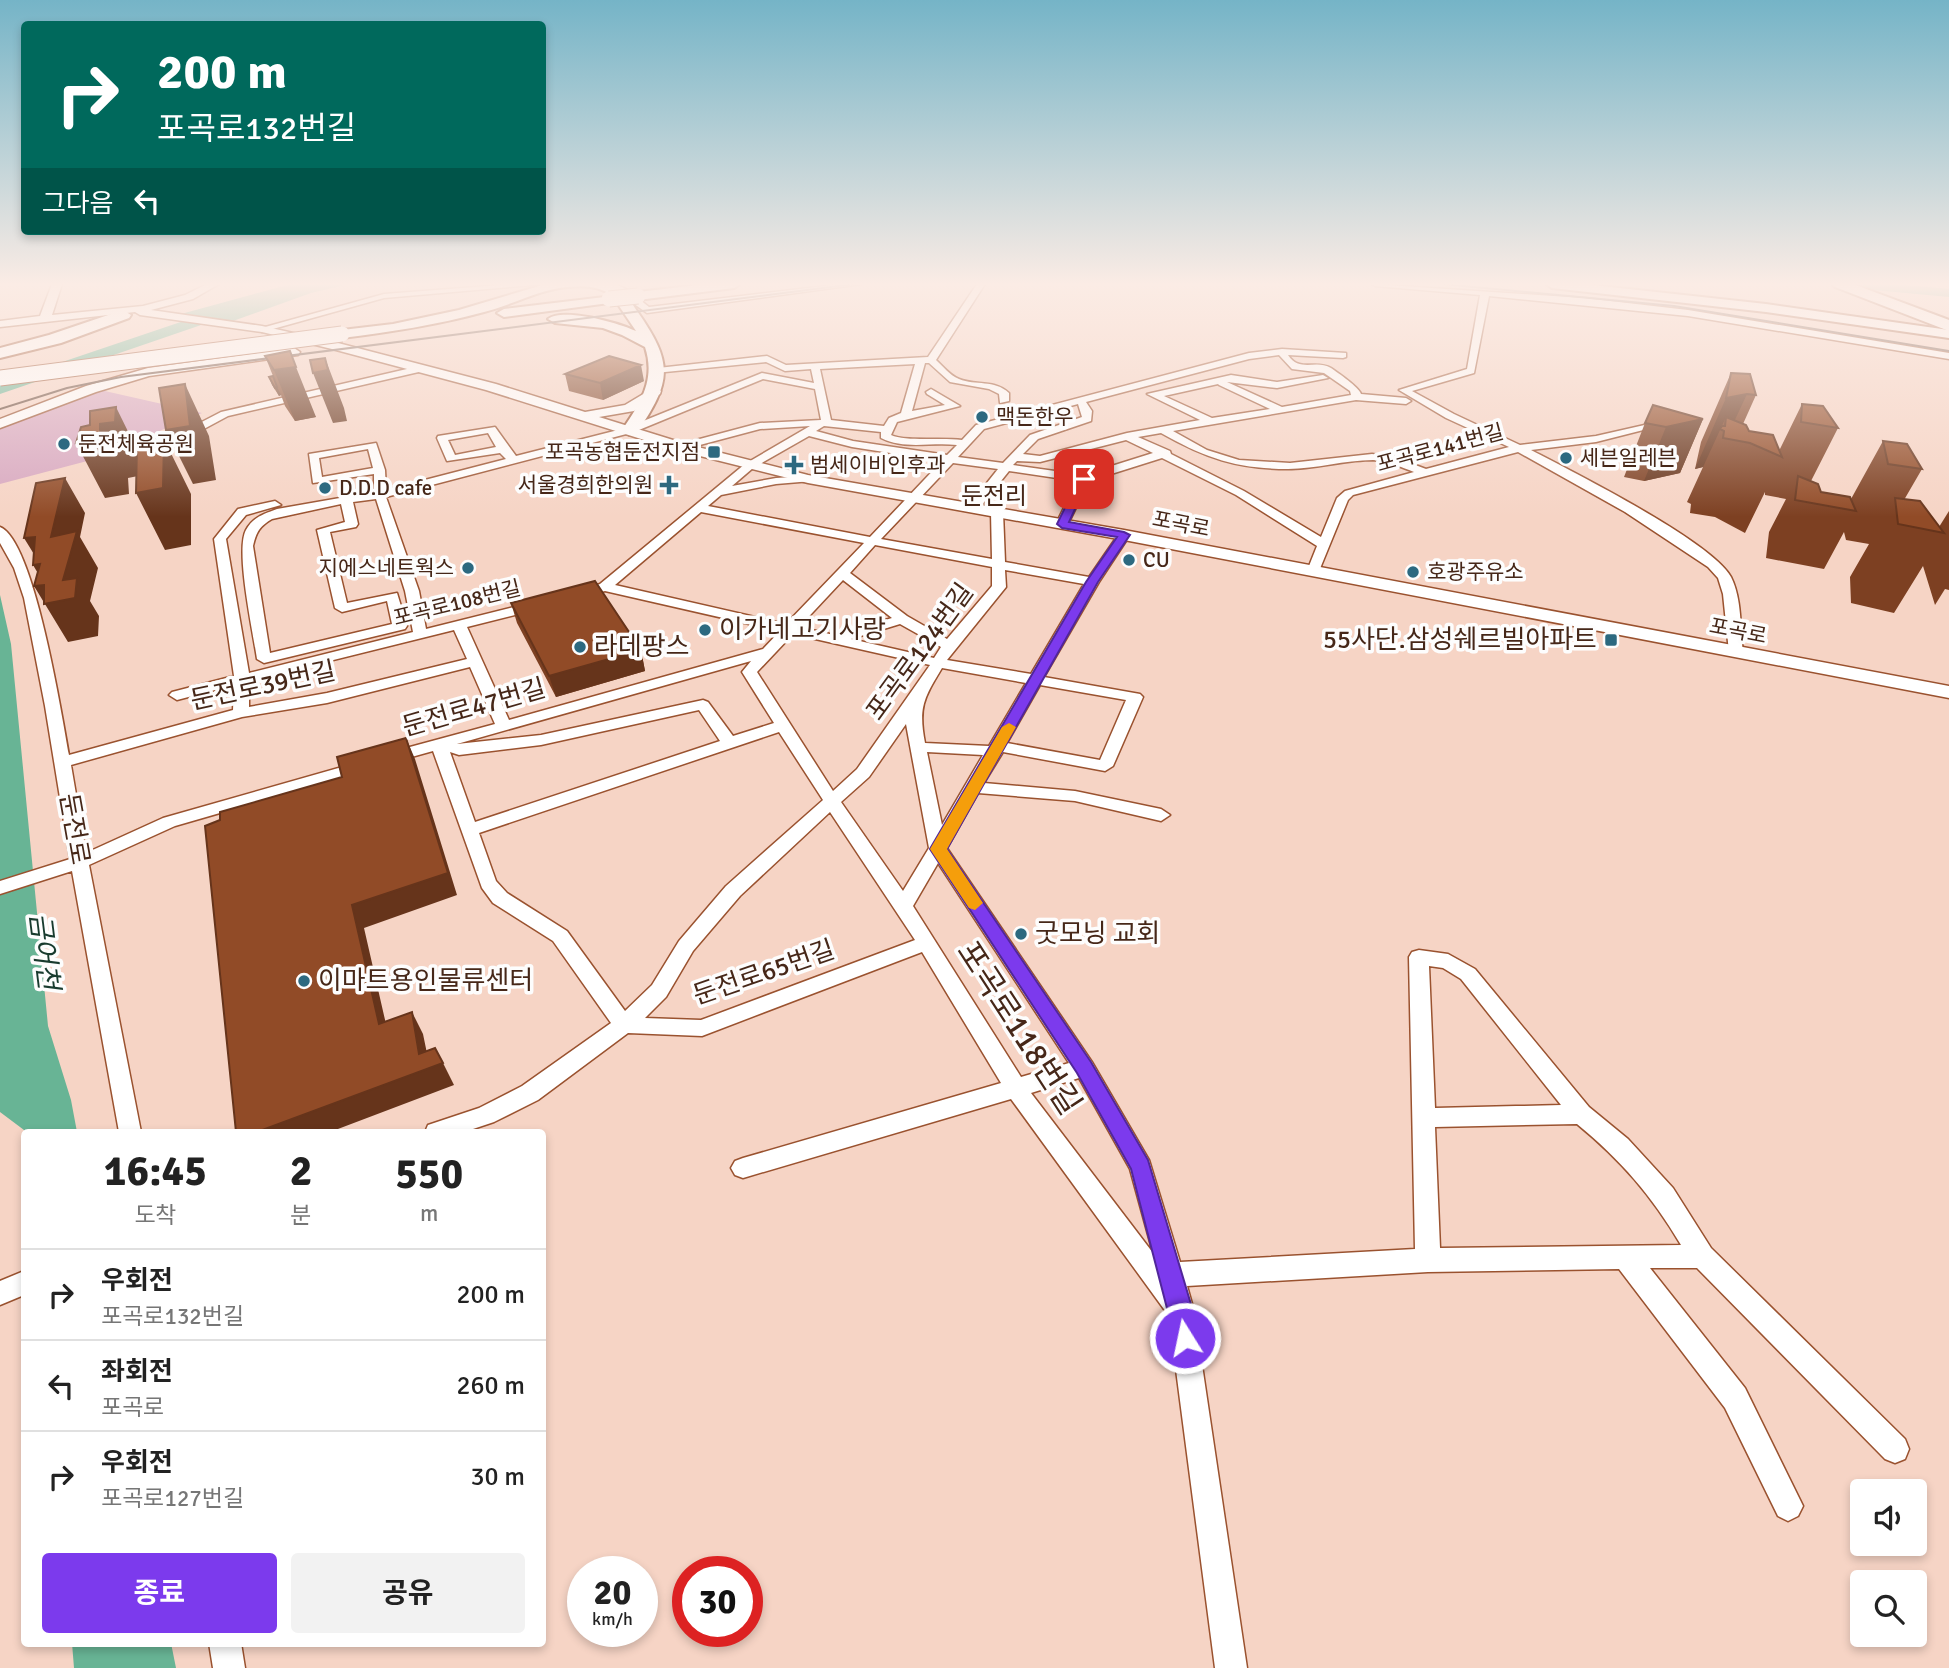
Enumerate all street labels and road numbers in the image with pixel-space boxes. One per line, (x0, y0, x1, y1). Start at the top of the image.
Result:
street label: 포곡로141번길 (1374, 419, 1506, 477)
street label: 포곡로 (1150, 506, 1212, 542)
street label: 포곡로108번길 (390, 575, 524, 631)
street label: 포곡로124번길 (860, 577, 980, 727)
street label: 포곡로 (1707, 613, 1769, 649)
street label: 둔전로39번길 (187, 655, 339, 717)
street label: 둔전로47번길 (399, 672, 549, 744)
street label: 둔전로 (52, 791, 96, 867)
street label: 둔전로65번길 (689, 934, 839, 1012)
street label: 포곡로118번길 (948, 934, 1090, 1122)

